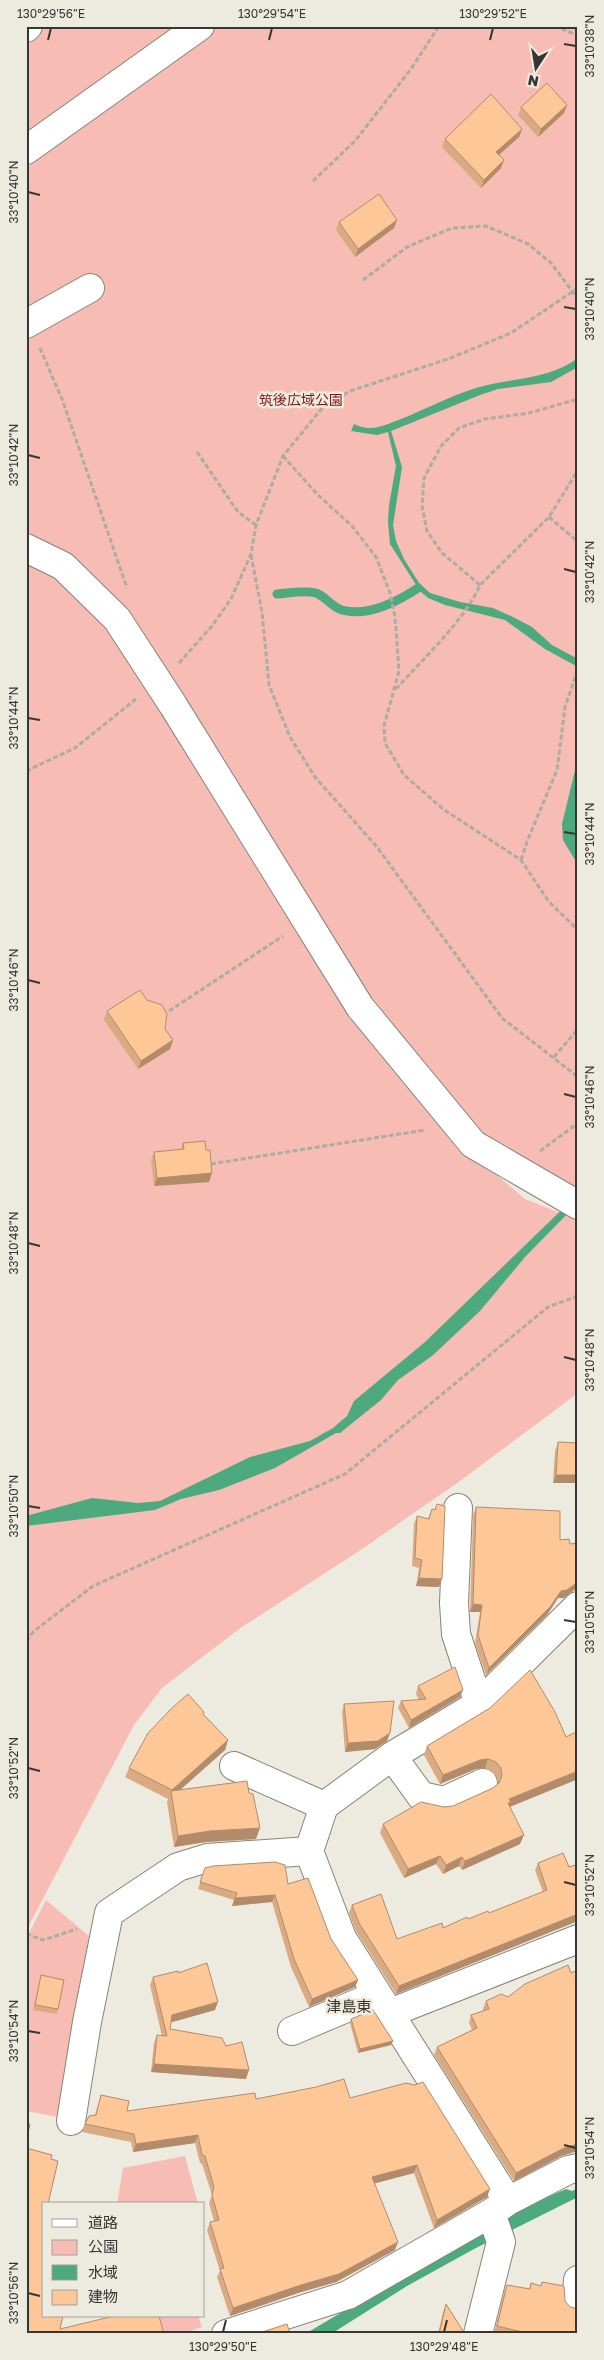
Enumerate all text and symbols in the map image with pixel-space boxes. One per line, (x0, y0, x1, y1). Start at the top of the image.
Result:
text: 130°29'56"E (17, 6, 85, 21)
text: 130°29'54"E (238, 6, 306, 21)
text: 130°29'52"E (459, 6, 527, 21)
text: 33°10'38"N (582, 15, 597, 77)
north arrow (512, 42, 562, 92)
text: N (526, 72, 540, 91)
text: 33°10'40"N (6, 160, 21, 224)
text: 33°10'40"N (582, 277, 597, 341)
park label: 筑後広域公園 (259, 391, 343, 408)
text: 33°10'42"N (6, 424, 21, 486)
text: 33°10'42"N (582, 541, 597, 603)
text: 33°10'44"N (6, 686, 21, 750)
text: 33°10'44"N (582, 802, 597, 866)
text: 33°10'46"N (6, 948, 21, 1012)
text: 33°10'46"N (582, 1065, 597, 1129)
text: 33°10'48"N (6, 1211, 21, 1275)
text: 33°10'48"N (582, 1328, 597, 1392)
text: 33°10'50"N (6, 1475, 21, 1537)
text: 33°10'50"N (582, 1591, 597, 1653)
text: 33°10'52"N (6, 1737, 21, 1799)
text: 33°10'52"N (582, 1854, 597, 1916)
district label: 津島東 (326, 1997, 372, 2015)
text: 33°10'54"N (6, 2000, 21, 2062)
text: 33°10'54"N (582, 2117, 597, 2179)
legend (42, 2202, 205, 2318)
text: 道路 (88, 2213, 118, 2231)
text: 公園 (88, 2237, 118, 2255)
text: 33°10'56"N (6, 2262, 21, 2324)
text: 水域 (88, 2263, 118, 2281)
text: 建物 (88, 2287, 118, 2305)
text: 130°29'50"E (189, 2339, 257, 2354)
text: 130°29'48"E (410, 2339, 478, 2354)

